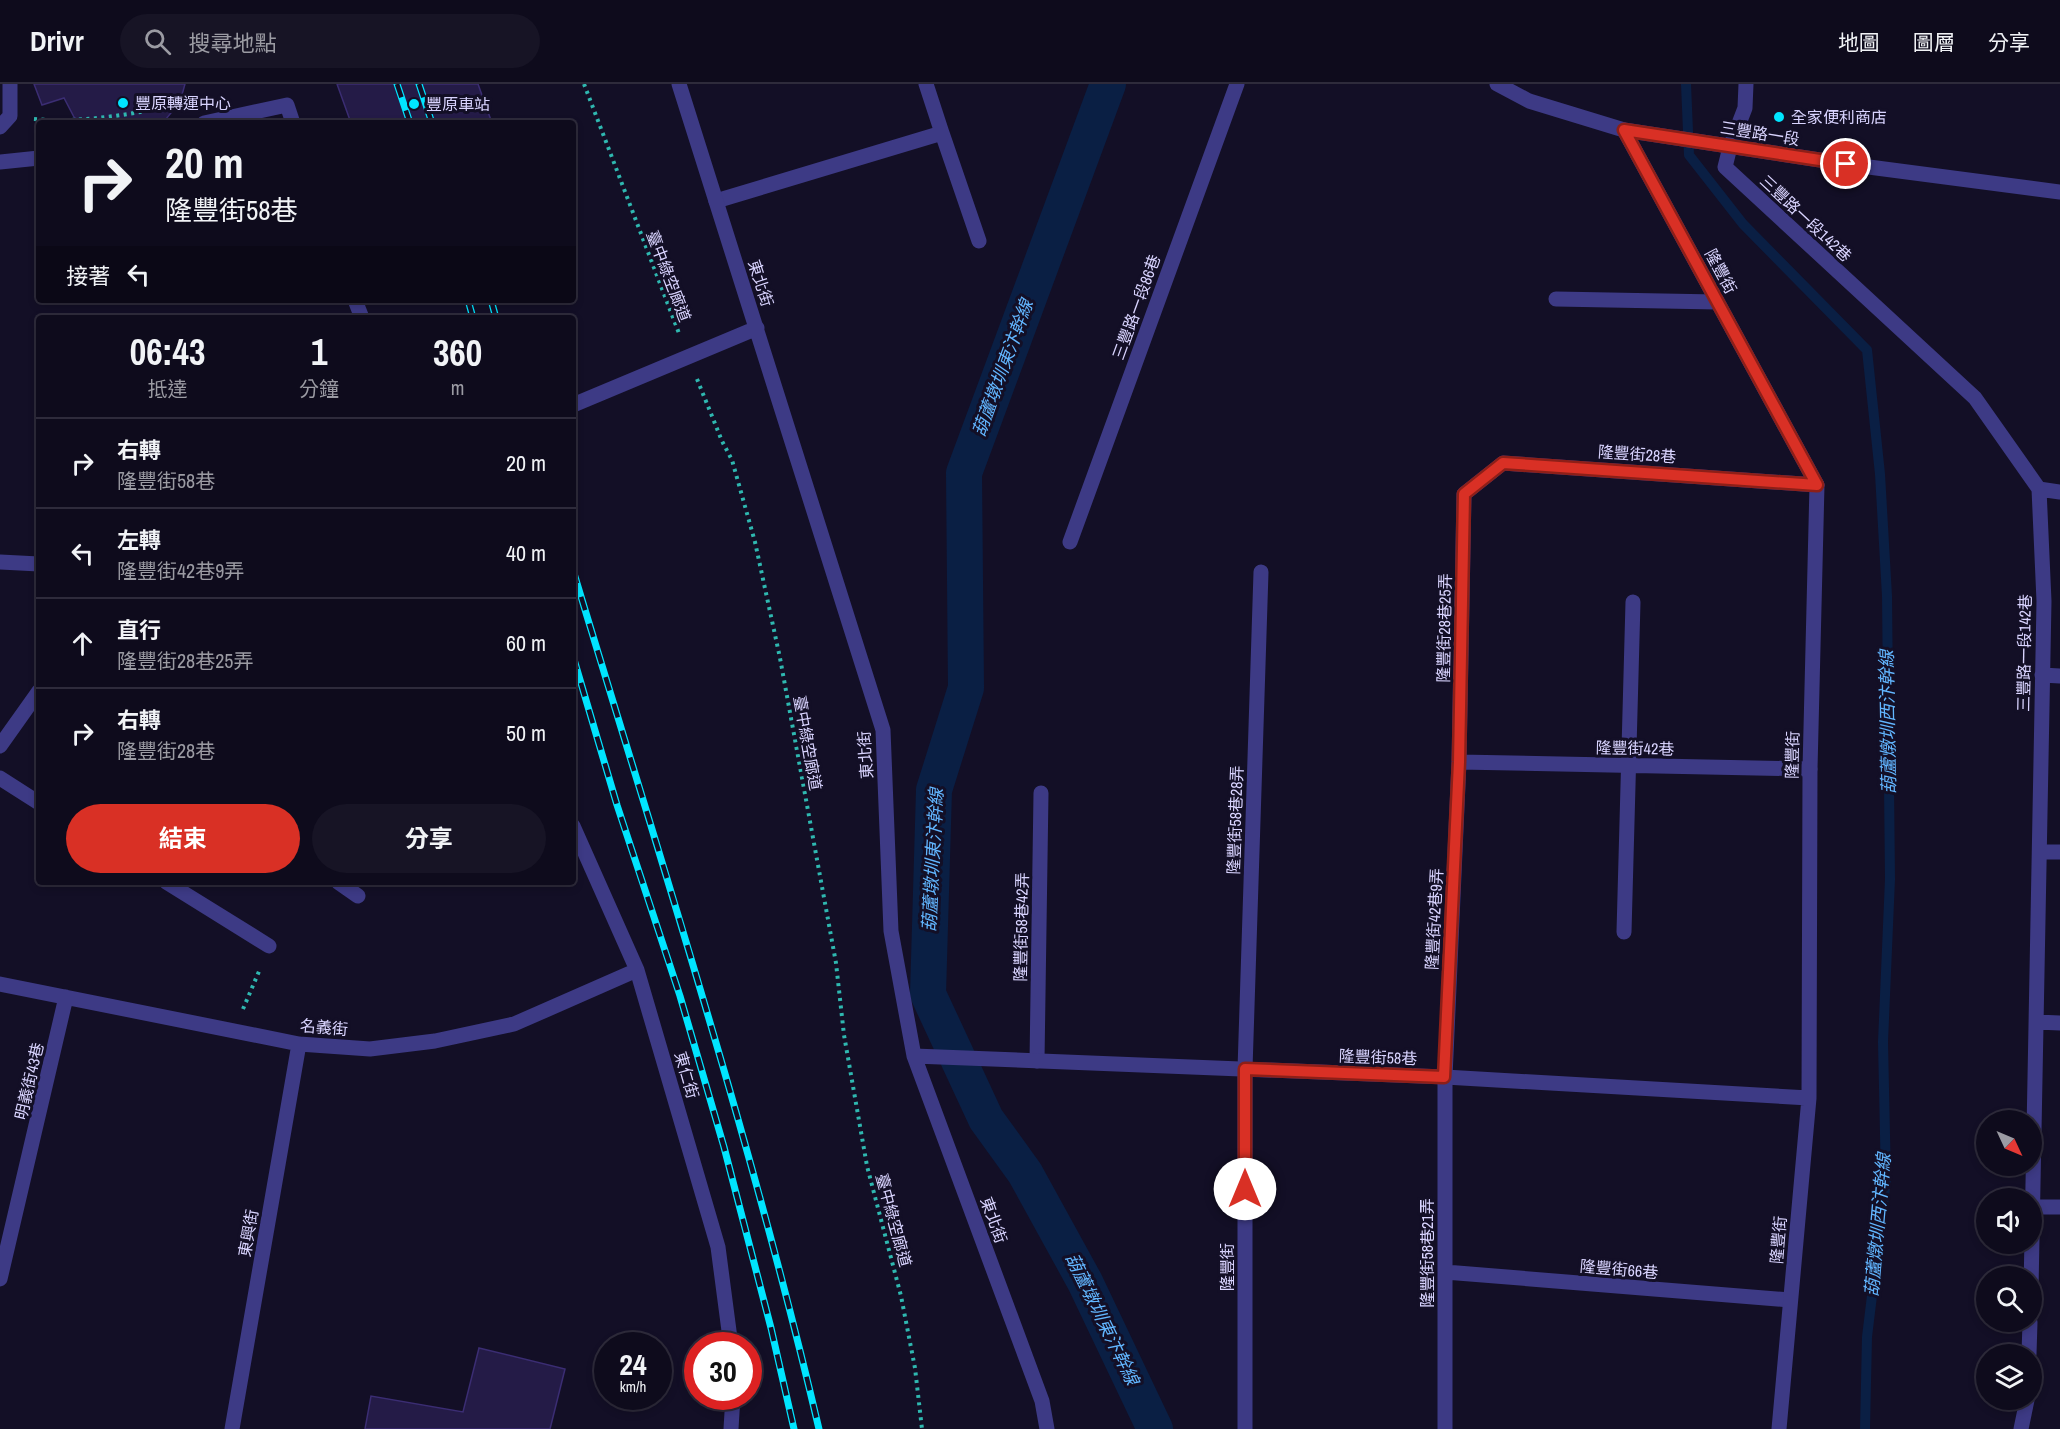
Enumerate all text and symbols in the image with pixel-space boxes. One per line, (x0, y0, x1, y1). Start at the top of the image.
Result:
search box (120, 14, 540, 68)
text: Drivr (30, 22, 84, 60)
icon: search (141, 25, 174, 58)
text: 搜尋地點 (189, 28, 277, 58)
text: 地圖 (1838, 28, 1880, 57)
text: 圖層 (1913, 28, 1955, 57)
text: 分享 (1988, 28, 2030, 57)
place label: 豐原轉運中心 (135, 92, 231, 114)
place label: 豐原車站 (426, 93, 490, 115)
marker: 豐原轉運中心 (116, 96, 130, 110)
marker: 豐原車站 (407, 97, 421, 111)
place label: 全家便利商店 (1791, 106, 1887, 128)
marker: 全家便利商店 (1772, 110, 1786, 124)
street label: 三豐路一段 (1719, 116, 1801, 150)
text: 20 m (165, 135, 244, 191)
pin (1820, 138, 1871, 189)
icon: right (66, 144, 144, 222)
icon: arrive (1829, 147, 1862, 180)
street label: 三豐路一段142巷 (1755, 170, 1857, 266)
text: 隆豐街58巷 (165, 192, 298, 228)
street label: 臺中綠空廊道 (642, 227, 696, 325)
street label: 隆豐街 (1700, 245, 1742, 297)
street label: 三豐路一段86巷 (1107, 251, 1165, 363)
street label: 東北街 (743, 257, 779, 309)
icon: left (122, 258, 155, 291)
text: 接著 (66, 261, 110, 291)
water label: 葫蘆墩圳東汴幹線 (966, 294, 1040, 440)
text: 06:43 (130, 328, 205, 376)
text: 1 (311, 328, 327, 376)
text: 360 (433, 329, 482, 377)
text: m (451, 374, 464, 401)
text: 抵達 (148, 375, 188, 402)
text: 分鐘 (299, 375, 339, 402)
text: 右轉 (117, 435, 161, 465)
street label: 隆豐街28巷 (1597, 440, 1677, 468)
icon: right (66, 447, 99, 480)
text: 20 m (506, 448, 546, 478)
text: 隆豐街58巷 (117, 467, 215, 494)
text: 左轉 (117, 525, 161, 555)
icon: left (66, 537, 99, 570)
text: 40 m (506, 538, 546, 568)
text: 隆豐街42巷9弄 (117, 557, 244, 584)
street label: 隆豐街28巷25弄 (1432, 573, 1456, 683)
street label: 三豐路一段142巷 (2012, 594, 2036, 712)
text: 直行 (117, 615, 161, 645)
icon: ahead (66, 627, 99, 660)
text: 60 m (506, 628, 546, 658)
text: 隆豐街28巷25弄 (117, 647, 253, 674)
water label: 葫蘆燉圳西汴幹線 (1874, 648, 1901, 794)
street label: 臺中綠空廊道 (789, 694, 827, 792)
text: 右轉 (117, 705, 161, 735)
icon: right (66, 717, 99, 750)
text: 50 m (506, 718, 546, 748)
street label: 東北街 (852, 730, 878, 780)
street label: 隆豐街 (1781, 731, 1803, 779)
street label: 隆豐街42巷 (1596, 736, 1674, 760)
text: 隆豐街28巷 (117, 737, 215, 764)
street label: 隆豐街58巷28弄 (1222, 765, 1248, 875)
water label: 葫蘆墩圳東汴幹線 (916, 785, 949, 933)
button: 結束 (66, 804, 300, 873)
button: 分享 (312, 804, 546, 873)
street label: 隆豐街42巷9弄 (1420, 868, 1448, 970)
street label: 隆豐街58巷42弄 (1009, 872, 1033, 982)
street label: 名義街 (299, 1014, 349, 1040)
street label: 明義街43巷 (9, 1040, 49, 1122)
street label: 隆豐街58巷 (1338, 1045, 1418, 1069)
street label: 東仁街 (670, 1049, 704, 1101)
north arrow (1976, 1110, 2042, 1176)
map controls (1976, 1110, 2042, 1410)
water label: 葫蘆燉圳西汴幹線 (1859, 1150, 1896, 1298)
position arrow (1213, 1157, 1277, 1221)
street label: 臺中綠空廊道 (871, 1171, 917, 1269)
button: sound (1976, 1188, 2042, 1254)
street label: 東北街 (975, 1194, 1013, 1246)
street label: 隆豐街58巷21弄 (1416, 1198, 1438, 1308)
street label: 東興街 (233, 1207, 263, 1259)
street label: 隆豐街 (1765, 1215, 1791, 1265)
street label: 隆豐街 (1216, 1243, 1238, 1291)
water label: 葫蘆墩圳東汴幹線 (1060, 1249, 1146, 1391)
street label: 隆豐街66巷 (1579, 1255, 1659, 1283)
button: search (1976, 1266, 2042, 1332)
speed limit sign: 30 (684, 1332, 762, 1410)
text: 24 (619, 1344, 647, 1384)
button: layers (1976, 1344, 2042, 1410)
text: km/h (620, 1376, 646, 1397)

